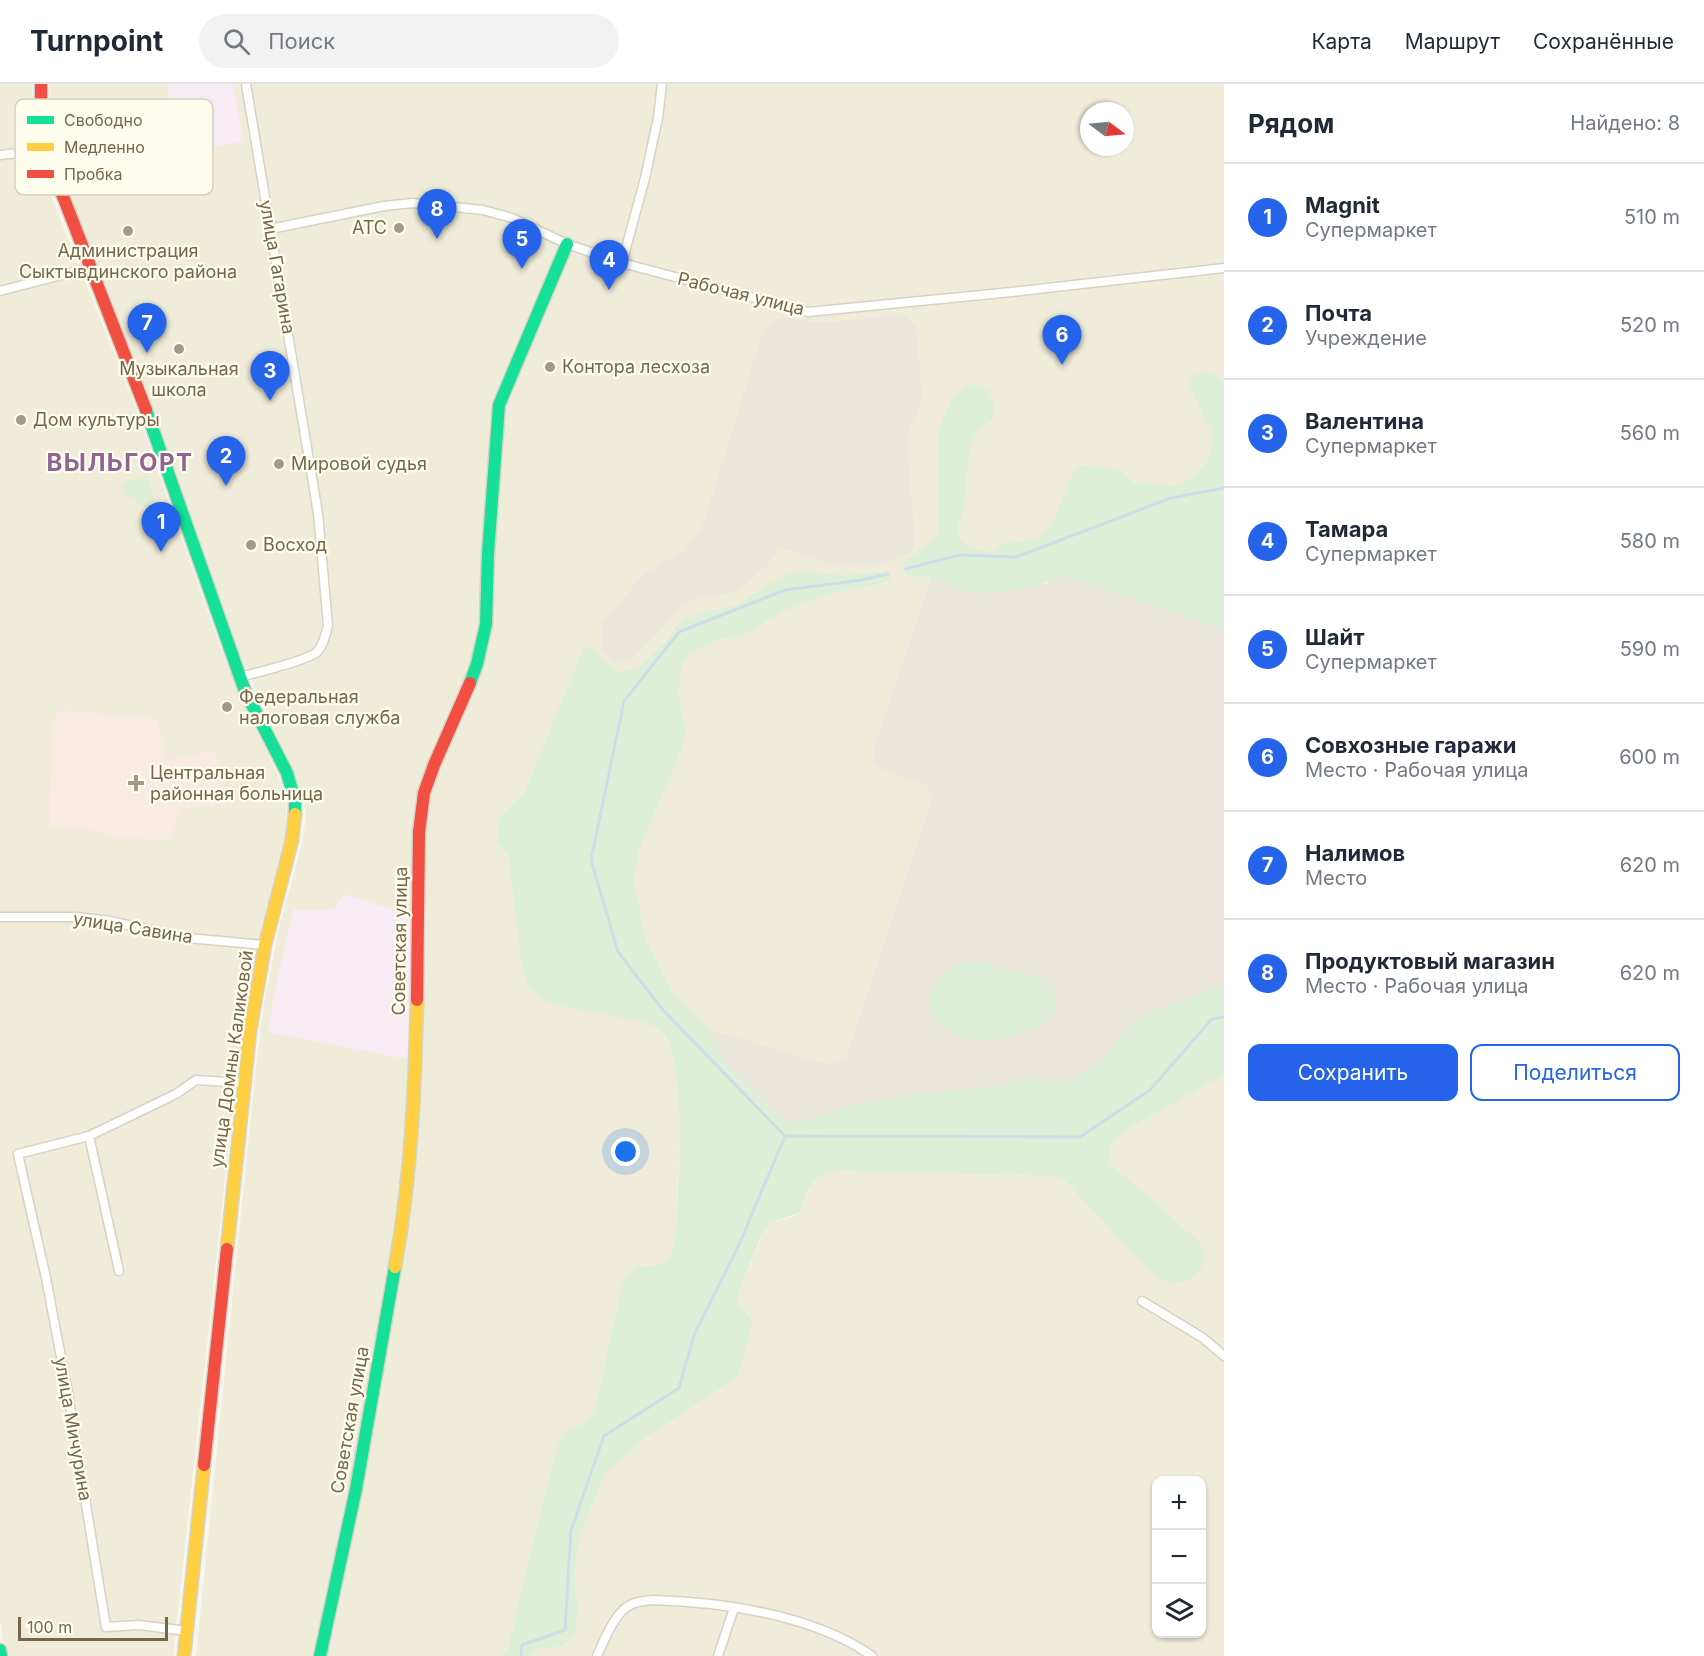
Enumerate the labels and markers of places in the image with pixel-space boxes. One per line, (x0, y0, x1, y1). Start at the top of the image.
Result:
pin: 8 (418, 190, 456, 239)
place label: АТС (352, 217, 387, 238)
pin: 5 (502, 220, 542, 269)
marker: АТС (392, 221, 406, 235)
marker: Администрация Сыктывдинского района (121, 224, 135, 238)
place label: Администрация Сыктывдинского района (19, 240, 237, 282)
pin: 4 (590, 240, 628, 290)
pin: 7 (128, 304, 166, 353)
pin: 6 (1042, 316, 1082, 365)
marker: Музыкальная школа (172, 342, 186, 356)
pin: 3 (250, 352, 290, 401)
place label: Контора лесхоза (562, 356, 710, 377)
place label: Музыкальная школа (119, 358, 239, 400)
marker: Контора лесхоза (543, 360, 557, 374)
place label: Дом культуры (33, 409, 160, 430)
marker: Дом культуры (14, 413, 28, 427)
pin: 2 (206, 436, 246, 486)
place label: Мировой судья (291, 453, 427, 474)
marker: Мировой судья (272, 457, 286, 471)
pin: 1 (142, 502, 180, 552)
place label: Восход (263, 534, 327, 555)
marker: Восход (244, 538, 258, 552)
place label: Федеральная налоговая служба (239, 686, 400, 728)
marker: Федеральная налоговая служба (220, 700, 234, 714)
place label: Центральная районная больница (150, 762, 323, 804)
marker: Центральная районная больница (127, 774, 145, 792)

